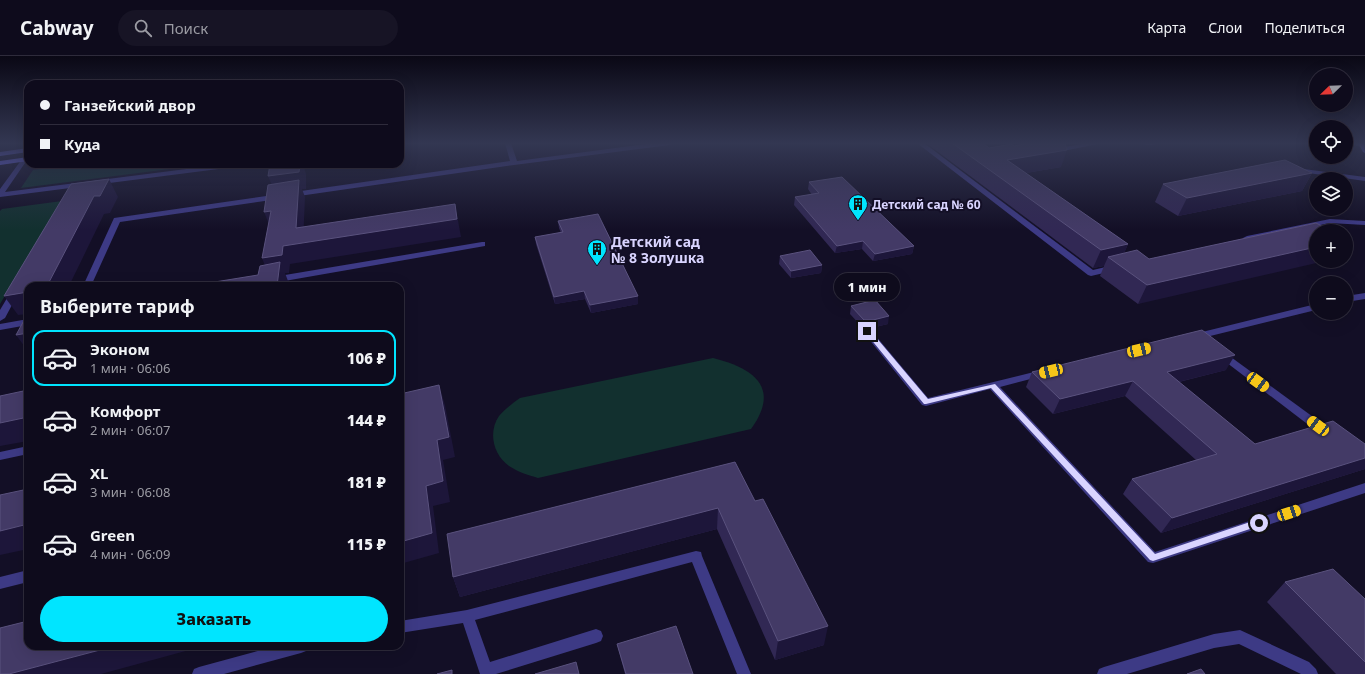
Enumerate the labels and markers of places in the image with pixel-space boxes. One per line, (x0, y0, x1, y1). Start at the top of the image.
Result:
building icon: Детский сад № 60 (847, 193, 869, 221)
place label: Детский сад № 60 (872, 196, 981, 213)
place label: Детский сад № 8 Золушка (611, 232, 704, 267)
building icon: Детский сад № 8 Золушка (586, 238, 608, 266)

